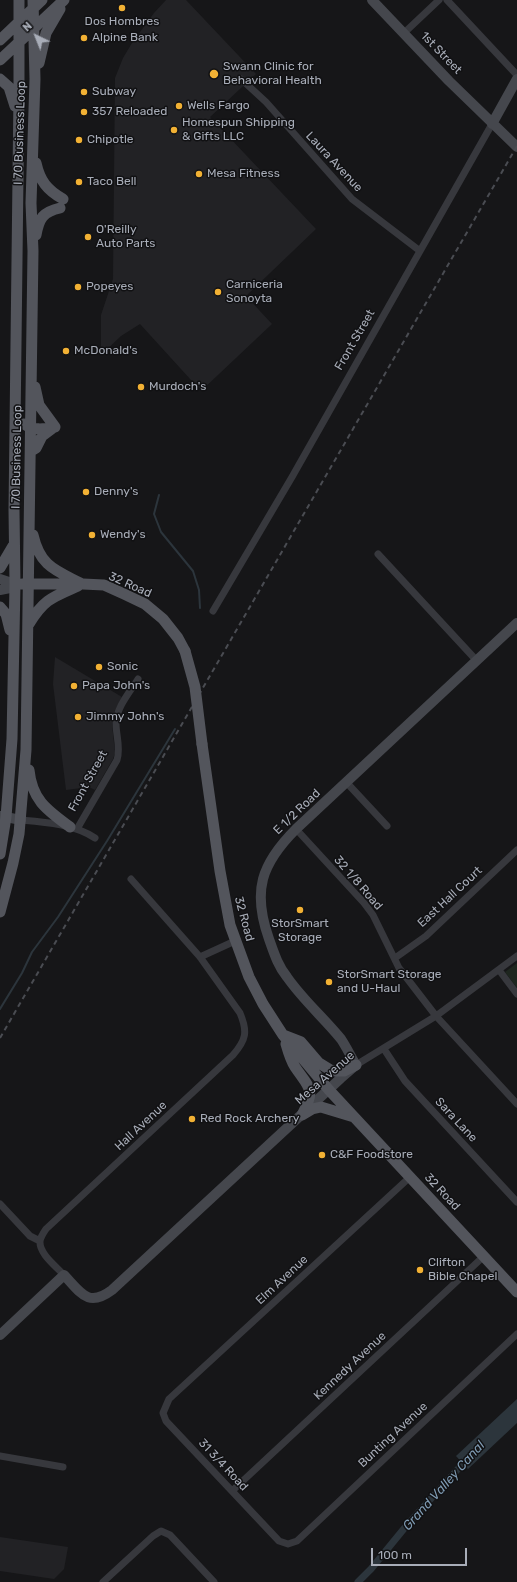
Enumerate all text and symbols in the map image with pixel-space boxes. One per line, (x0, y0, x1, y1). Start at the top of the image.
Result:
marker: Dos Hombres (117, 3, 127, 13)
place label: Dos Hombres (85, 15, 159, 29)
north arrow (16, 16, 56, 56)
text: N (20, 19, 35, 34)
street label: 1st Street (417, 29, 465, 77)
place label: Alpine Bank (92, 31, 158, 45)
marker: Alpine Bank (79, 33, 89, 43)
place label: Swann Clinic for Behavioral Health (223, 60, 322, 88)
marker: Swann Clinic for Behavioral Health (208, 68, 220, 80)
street label: I 70 Business Loop (11, 81, 29, 185)
place label: Subway (92, 85, 136, 99)
marker: Subway (79, 87, 89, 97)
place label: Wells Fargo (187, 99, 250, 113)
marker: Wells Fargo (174, 101, 184, 111)
place label: 357 Reloaded (92, 105, 167, 119)
marker: 357 Reloaded (79, 107, 89, 117)
place label: Homespun Shipping & Gifts LLC (182, 116, 295, 144)
marker: Homespun Shipping & Gifts LLC (169, 125, 179, 135)
street label: Laura Avenue (303, 129, 365, 195)
place label: Chipotle (87, 133, 134, 147)
marker: Chipotle (74, 135, 84, 145)
place label: Mesa Fitness (207, 167, 280, 181)
marker: Mesa Fitness (194, 169, 204, 179)
place label: Taco Bell (87, 175, 136, 189)
marker: Taco Bell (74, 177, 84, 187)
place label: O'Reilly Auto Parts (96, 223, 155, 251)
marker: O'Reilly Auto Parts (83, 232, 93, 242)
place label: Carniceria Sonoyta (226, 278, 283, 306)
place label: Popeyes (86, 280, 133, 294)
marker: Popeyes (73, 282, 83, 292)
marker: Carniceria Sonoyta (213, 287, 223, 297)
street label: Front Street (332, 307, 378, 373)
place label: McDonald's (74, 344, 138, 358)
marker: McDonald's (61, 346, 71, 356)
place label: Murdoch's (149, 380, 206, 394)
marker: Murdoch's (136, 382, 146, 392)
street label: I 70 Business Loop (9, 405, 25, 509)
place label: Denny's (94, 485, 138, 499)
marker: Denny's (81, 487, 91, 497)
place label: Wendy's (100, 528, 146, 542)
marker: Wendy's (87, 530, 97, 540)
street label: 32 Road (106, 569, 154, 601)
place label: Sonic (107, 660, 138, 674)
marker: Sonic (94, 662, 104, 672)
place label: Papa John's (82, 679, 150, 693)
marker: Papa John's (69, 681, 79, 691)
place label: Jimmy John's (86, 710, 164, 724)
marker: Jimmy John's (73, 712, 83, 722)
street label: Front Street (65, 748, 111, 814)
street label: E 1/2 Road (271, 786, 323, 838)
street label: 32 1/8 Road (331, 853, 385, 913)
street label: East Hall Court (415, 863, 485, 931)
street label: 32 Road (231, 895, 257, 943)
marker: StorSmart Storage (295, 905, 305, 915)
place label: StorSmart Storage (271, 917, 329, 945)
place label: StorSmart Storage and U-Haul (337, 968, 442, 996)
marker: StorSmart Storage and U-Haul (324, 977, 334, 987)
street label: Mesa Avenue (292, 1048, 358, 1108)
street label: Sara Lane (432, 1095, 480, 1145)
street label: Hall Avenue (112, 1098, 170, 1154)
place label: Red Rock Archery (200, 1112, 299, 1126)
marker: Red Rock Archery (187, 1114, 197, 1124)
place label: C&F Foodstore (330, 1148, 413, 1162)
marker: C&F Foodstore (317, 1150, 327, 1160)
street label: 32 Road (421, 1170, 463, 1214)
street label: Elm Avenue (253, 1252, 311, 1308)
place label: Clifton Bible Chapel (428, 1256, 497, 1284)
marker: Clifton Bible Chapel (415, 1265, 425, 1275)
street label: Kennedy Avenue (311, 1329, 389, 1403)
street label: Bunting Avenue (355, 1399, 431, 1471)
street label: 31 3/4 Road (195, 1436, 251, 1494)
water label: Grand Valley Canal (400, 1438, 488, 1534)
scale bar (373, 1540, 469, 1566)
text: 100 m (378, 1548, 412, 1562)

